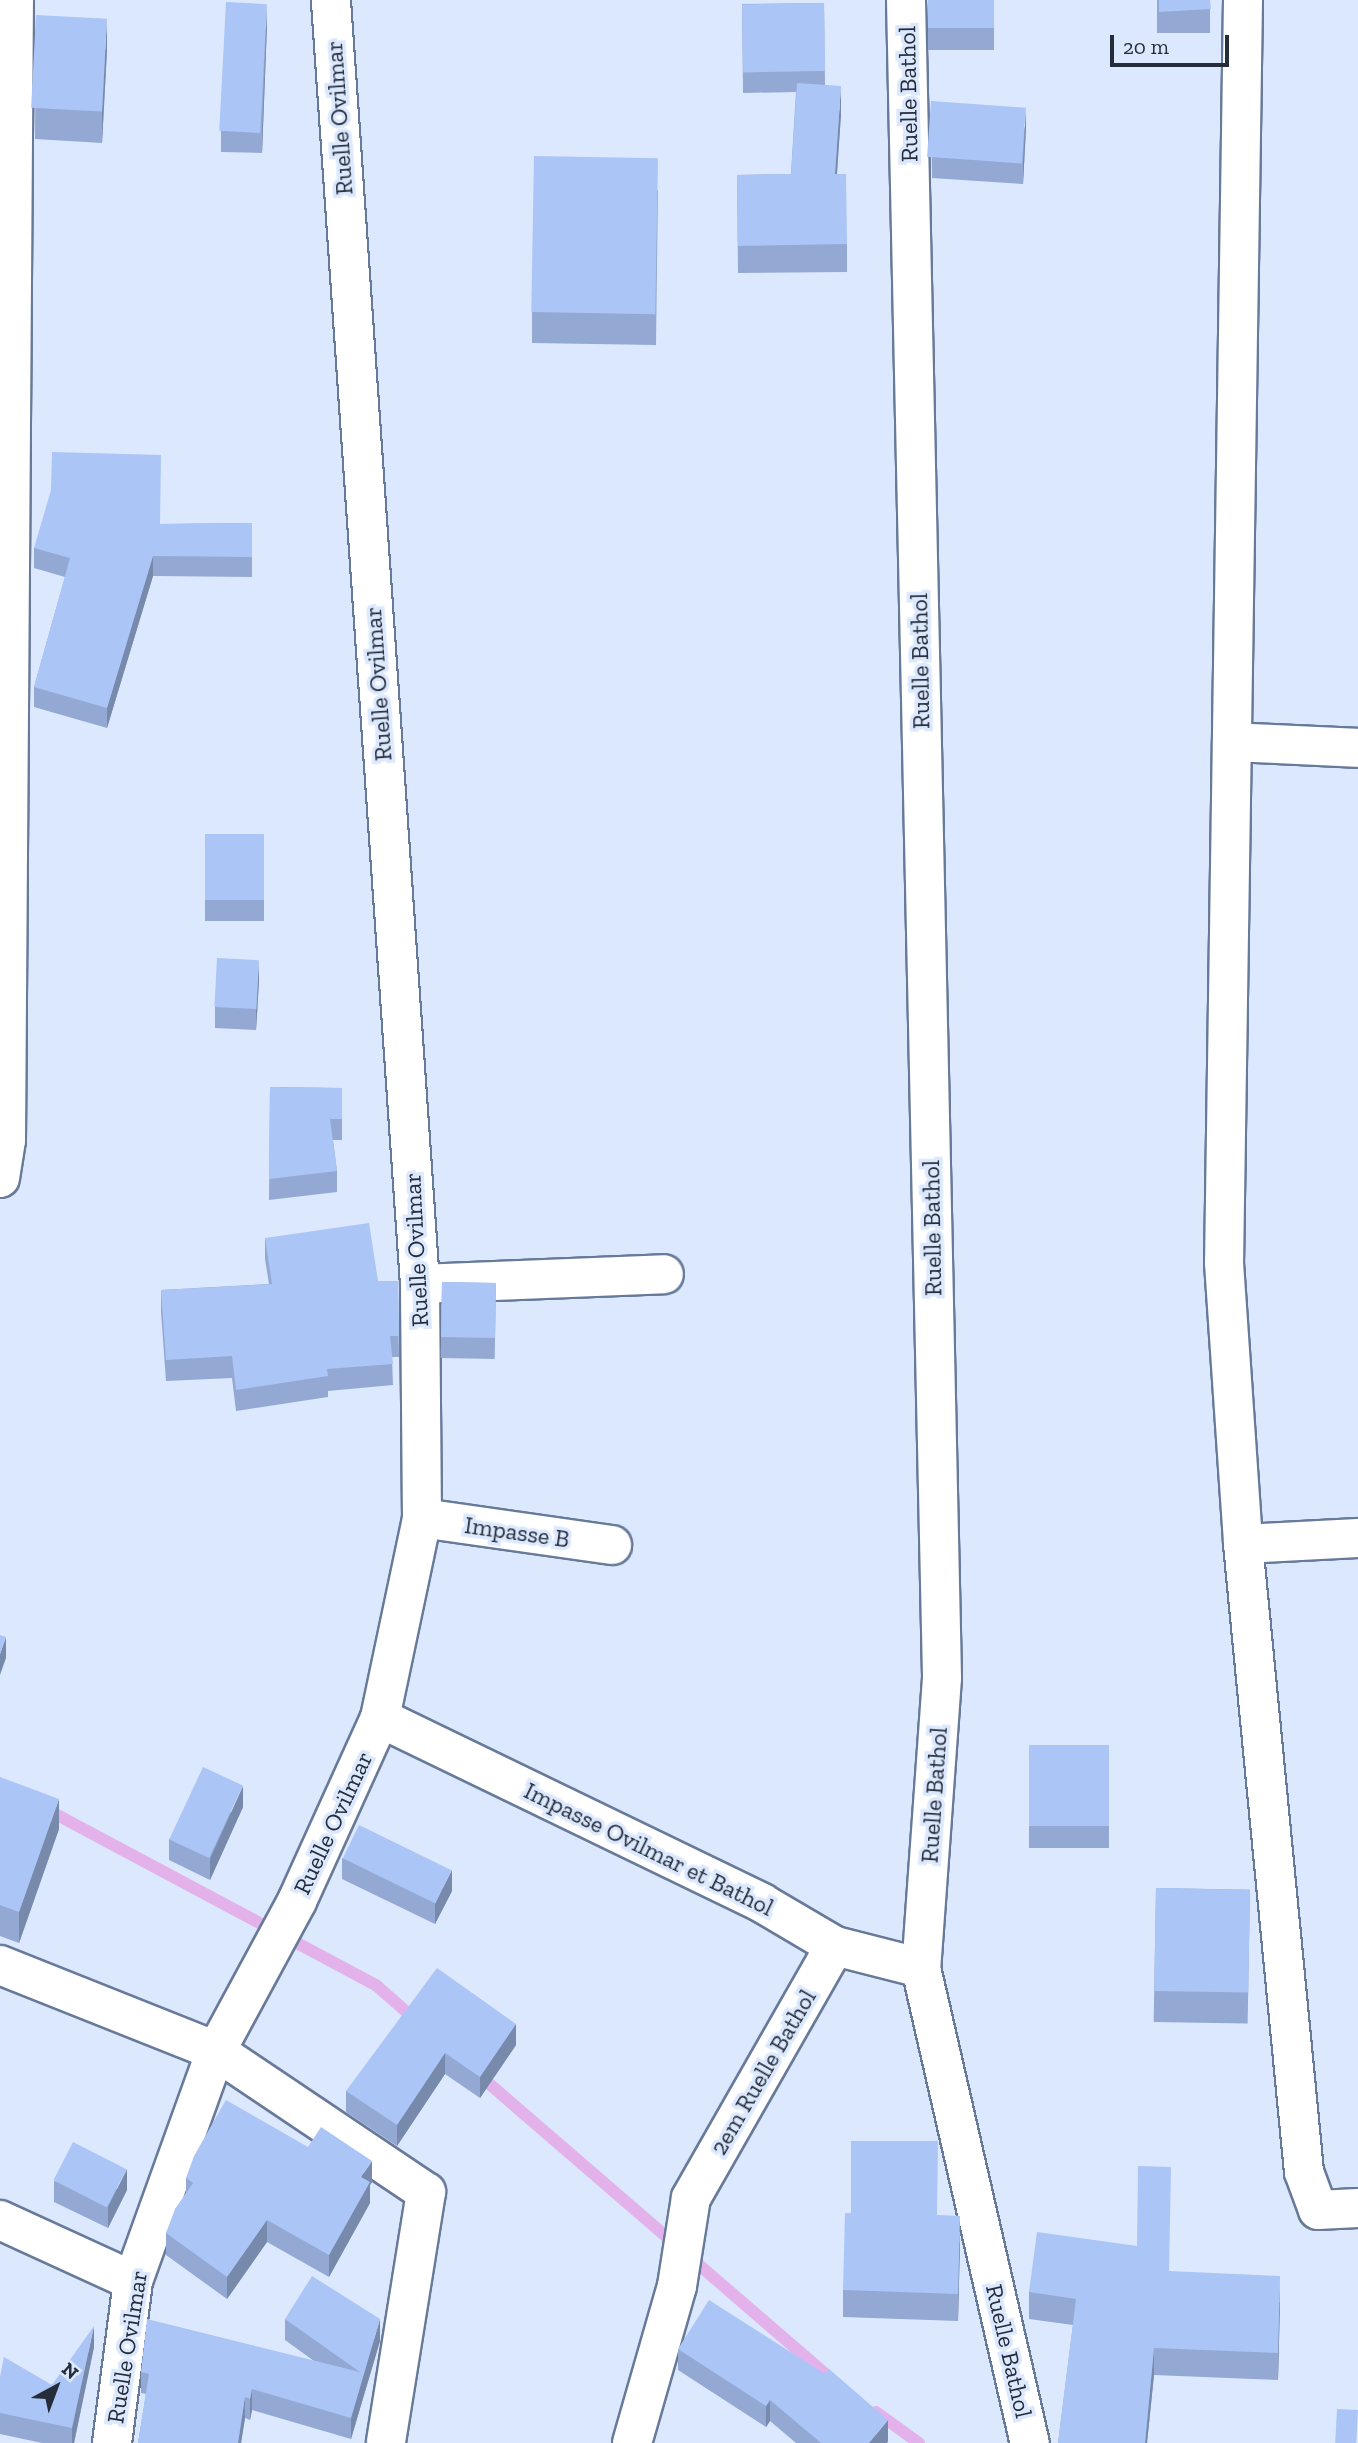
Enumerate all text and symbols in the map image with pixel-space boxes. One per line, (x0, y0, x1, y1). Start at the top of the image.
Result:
scale bar (1113, 21, 1232, 65)
street label: Ruelle Bathol (892, 26, 924, 162)
text: 20 m (1123, 34, 1169, 59)
street label: Ruelle Ovilmar (319, 40, 359, 196)
street label: Ruelle Bathol (904, 593, 936, 729)
street label: Ruelle Ovilmar (358, 606, 398, 762)
street label: Ruelle Bathol (916, 1160, 948, 1296)
street label: Ruelle Ovilmar (398, 1172, 434, 1328)
street label: Impasse B (463, 1510, 571, 1554)
street label: Ruelle Bathol (915, 1726, 953, 1864)
street label: Ruelle Ovilmar (287, 1747, 379, 1899)
street label: Impasse Ovilmar et Bathol (519, 1776, 779, 1922)
street label: 2em Ruelle Bathol (704, 1984, 822, 2160)
street label: Ruelle Ovilmar (101, 2269, 153, 2425)
street label: Ruelle Bathol (980, 2281, 1038, 2421)
north arrow (21, 2352, 91, 2422)
text: N (57, 2357, 83, 2384)

